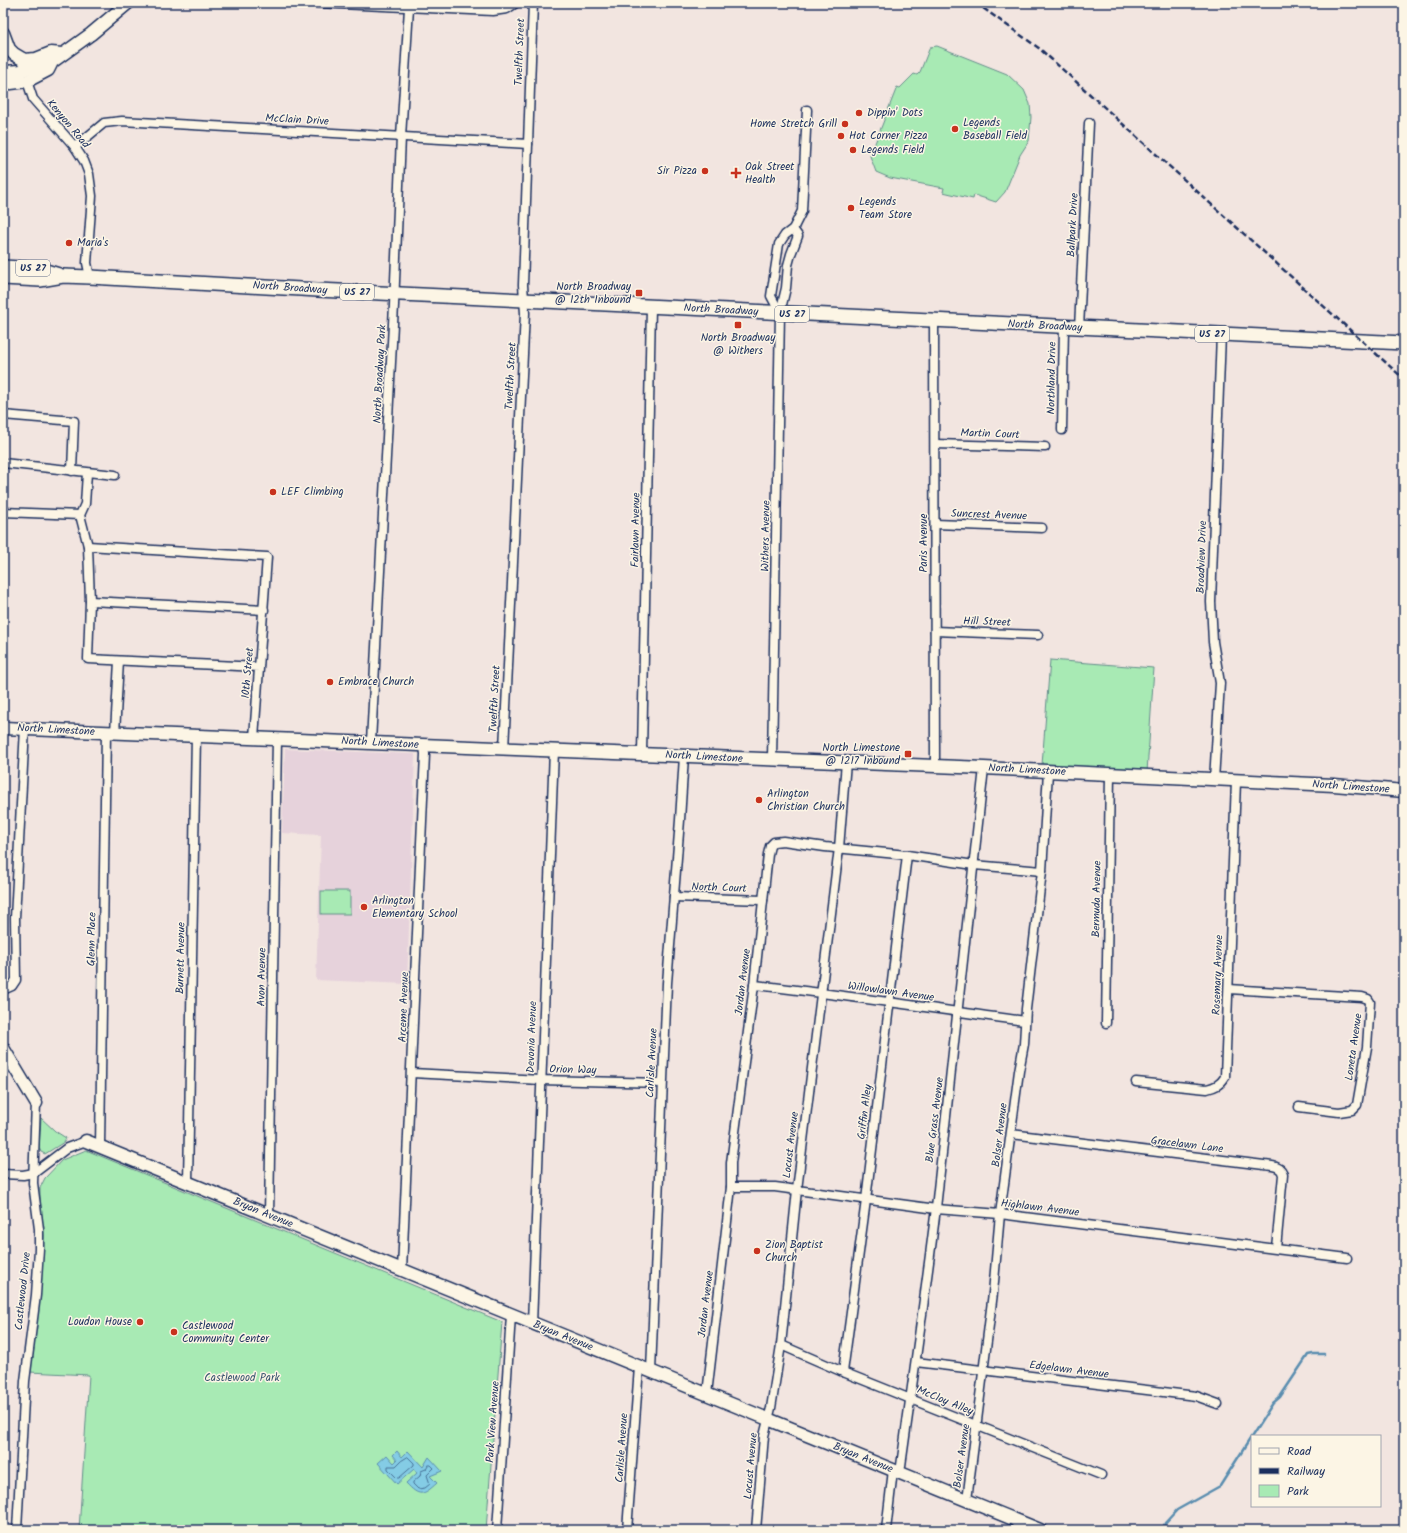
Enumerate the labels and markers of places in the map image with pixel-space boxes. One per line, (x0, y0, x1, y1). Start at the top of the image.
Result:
place label: Dippin' Dots (867, 104, 923, 122)
marker: Dippin' Dots (854, 108, 864, 118)
place label: Legends Baseball Field (963, 114, 1028, 145)
place label: Home Stretch Grill (750, 115, 837, 133)
marker: Home Stretch Grill (840, 119, 850, 129)
marker: Legends Baseball Field (950, 124, 960, 134)
place label: Hot Corner Pizza (849, 127, 928, 145)
marker: Hot Corner Pizza (836, 131, 846, 141)
place label: Legends Field (861, 141, 925, 159)
marker: Legends Field (848, 145, 858, 155)
place label: Oak Street Health (745, 158, 795, 189)
place label: Sir Pizza (657, 162, 697, 180)
marker: Sir Pizza (700, 166, 710, 176)
marker: Oak Street Health (730, 167, 742, 179)
place label: Legends Team Store (859, 193, 912, 224)
marker: Legends Team Store (846, 203, 856, 213)
place label: Maria's (77, 234, 109, 252)
marker: Maria's (64, 238, 74, 248)
place label: North Broadway @ 12th Inbound (555, 278, 632, 309)
marker: North Broadway @ 12th Inbound (634, 288, 644, 298)
marker: North Broadway @ Withers (733, 320, 743, 330)
place label: North Broadway @ Withers (701, 329, 776, 360)
place label: LEF Climbing (281, 483, 344, 501)
marker: LEF Climbing (268, 487, 278, 497)
place label: Embrace Church (338, 673, 414, 691)
marker: Embrace Church (325, 677, 335, 687)
place label: North Limestone @ 1217 Inbound (822, 739, 901, 770)
marker: North Limestone @ 1217 Inbound (903, 749, 913, 759)
place label: Arlington Christian Church (767, 785, 845, 816)
marker: Arlington Christian Church (754, 795, 764, 805)
place label: Arlington Elementary School (372, 892, 458, 923)
marker: Arlington Elementary School (359, 902, 369, 912)
place label: Zion Baptist Church (765, 1236, 824, 1267)
marker: Zion Baptist Church (752, 1246, 762, 1256)
place label: Loudon House (68, 1313, 132, 1331)
marker: Loudon House (135, 1317, 145, 1327)
place label: Castlewood Community Center (182, 1317, 270, 1348)
marker: Castlewood Community Center (169, 1327, 179, 1337)

